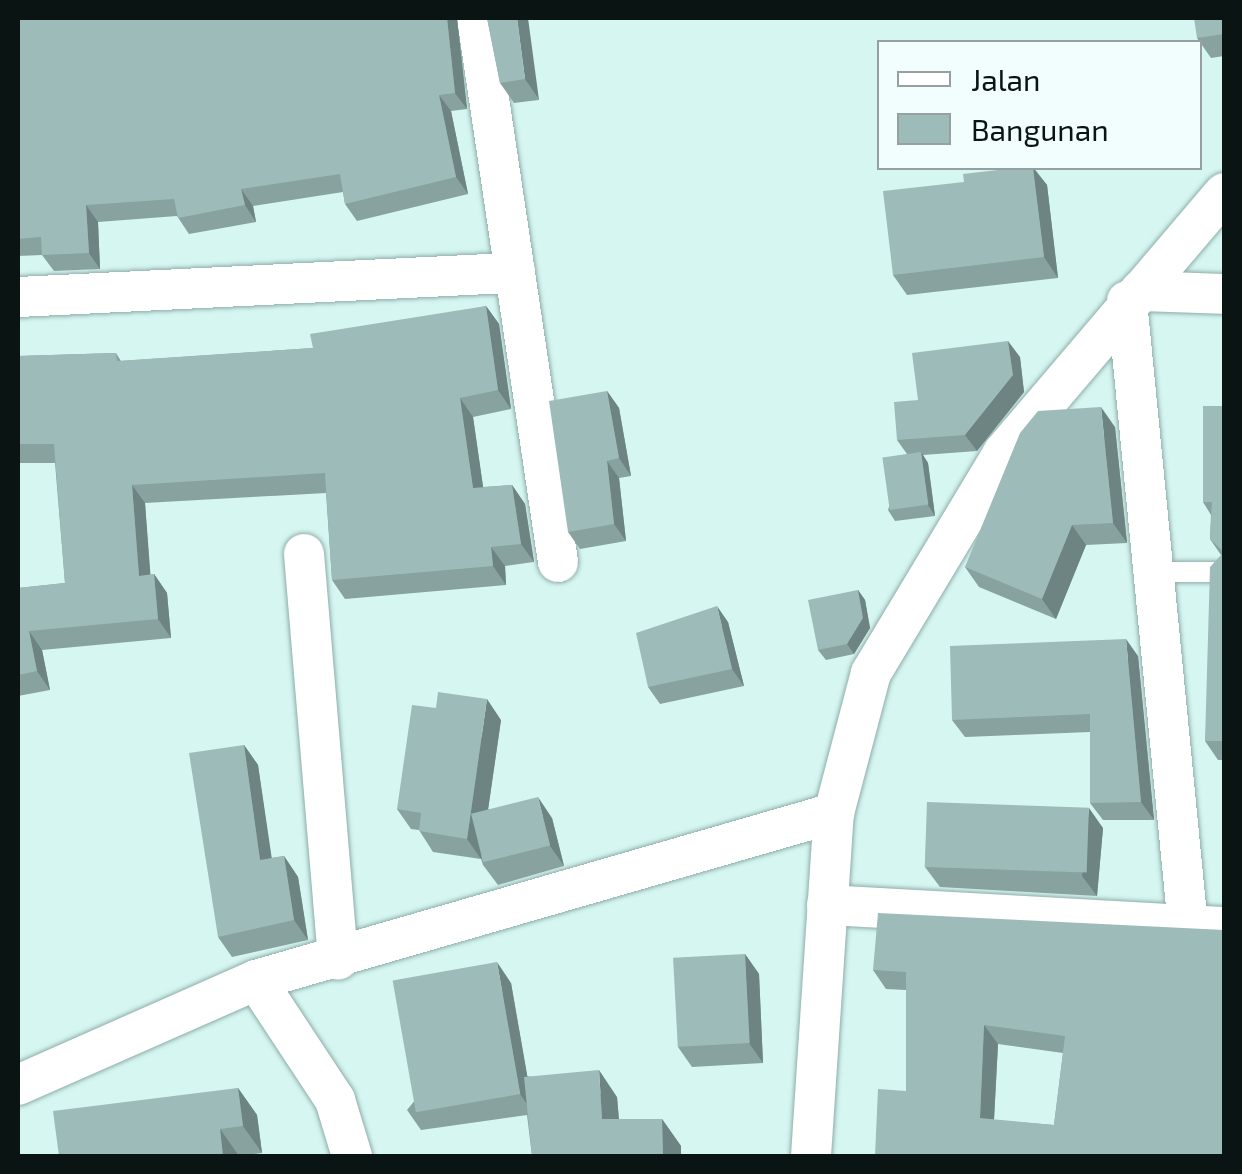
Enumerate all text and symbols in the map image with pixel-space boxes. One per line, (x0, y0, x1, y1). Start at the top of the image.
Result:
legend (877, 40, 1202, 170)
text: Jalan (971, 61, 1040, 97)
text: Bangunan (971, 111, 1109, 147)

